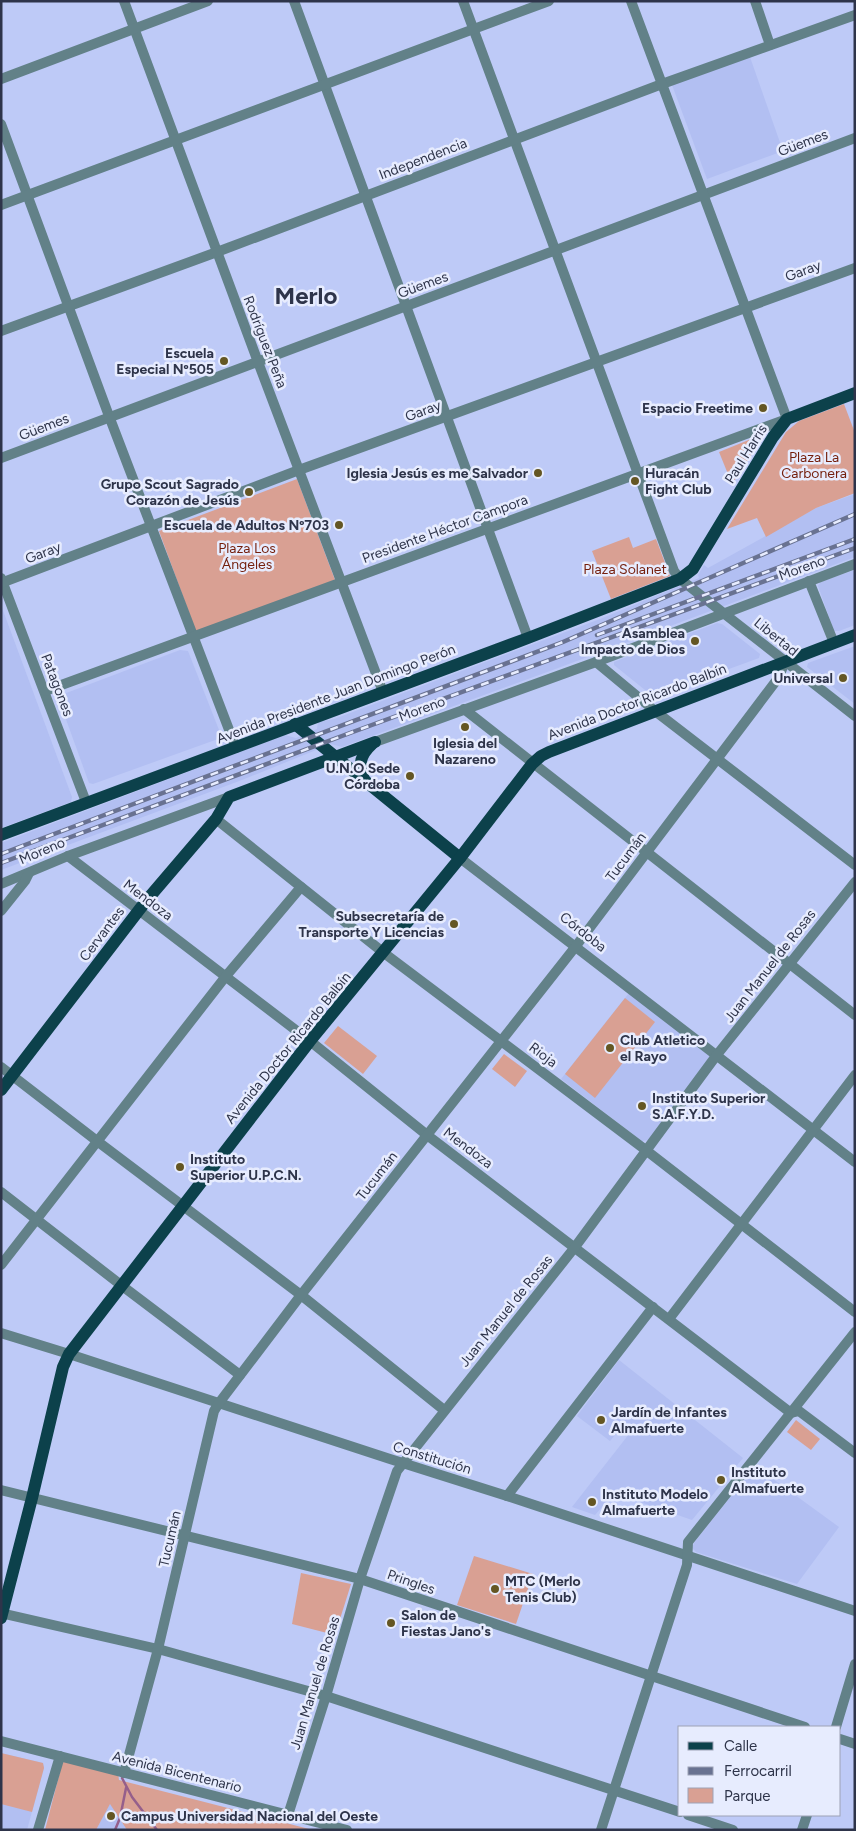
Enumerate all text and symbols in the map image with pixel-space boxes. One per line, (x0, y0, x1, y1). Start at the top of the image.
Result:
street label: Güemes (776, 126, 830, 160)
street label: Independencia (377, 134, 469, 184)
street label: Garay (783, 256, 824, 285)
street label: Güemes (396, 268, 450, 302)
district label: Merlo (275, 281, 337, 310)
street label: Rodríguez Peña (240, 293, 290, 391)
place label: Escuela Especial Nº505 (116, 345, 214, 378)
marker: Escuela Especial Nº505 (218, 355, 230, 367)
street label: Garay (403, 396, 444, 425)
place label: Espacio Freetime (642, 400, 753, 417)
marker: Espacio Freetime (757, 402, 769, 414)
street label: Güemes (17, 410, 71, 444)
street label: Paul Harris (721, 421, 771, 487)
park label: Plaza La Carbonera (781, 449, 847, 482)
place label: Iglesia Jesús es me Salvador (346, 465, 529, 482)
place label: Huracán Fight Club (645, 465, 712, 498)
marker: Iglesia Jesús es me Salvador (532, 467, 544, 479)
marker: Huracán Fight Club (629, 475, 641, 487)
place label: Grupo Scout Sagrado Corazón de Jesús (101, 476, 239, 509)
marker: Grupo Scout Sagrado Corazón de Jesús (243, 486, 255, 498)
street label: Presidente Héctor Campora (360, 491, 530, 567)
place label: Escuela de Adultos Nº703 (164, 517, 329, 534)
marker: Escuela de Adultos Nº703 (333, 519, 345, 531)
street label: Garay (23, 538, 64, 568)
park label: Plaza Los Ángeles (218, 540, 276, 573)
street label: Moreno (776, 552, 828, 584)
park label: Plaza Solanet (583, 561, 667, 578)
street label: Libertad (751, 614, 801, 660)
place label: Asamblea Impacto de Dios (581, 625, 685, 658)
marker: Asamblea Impacto de Dios (689, 635, 701, 647)
street label: Avenida Presidente Juan Domingo Perón (214, 640, 458, 748)
street label: Patagones (37, 651, 77, 719)
street label: Avenida Doctor Ricardo Balbín (545, 660, 729, 744)
place label: Universal (773, 670, 833, 687)
marker: Universal (837, 672, 849, 684)
street label: Moreno (396, 693, 448, 725)
marker: Iglesia del Nazareno (459, 721, 471, 733)
place label: Iglesia del Nazareno (433, 735, 497, 768)
place label: U.N.O Sede Córdoba (326, 760, 400, 793)
marker: U.N.O Sede Córdoba (404, 770, 416, 782)
street label: Tucumán (602, 829, 650, 885)
street label: Moreno (16, 834, 68, 868)
street label: Mendoza (120, 876, 176, 924)
street label: Cervantes (76, 903, 128, 965)
street label: Juan Manuel de Rosas (721, 906, 819, 1026)
place label: Subsecretaría de Transporte Y Licencias (298, 908, 444, 941)
street label: Córdoba (556, 908, 610, 956)
marker: Subsecretaría de Transporte Y Licencias (448, 918, 460, 930)
street label: Avenida Doctor Ricardo Balbín (222, 969, 355, 1127)
place label: Club Atletico el Rayo (620, 1032, 705, 1065)
street label: Rioja (525, 1039, 561, 1071)
marker: Club Atletico el Rayo (604, 1042, 616, 1054)
place label: Instituto Superior S.A.F.Y.D. (652, 1090, 766, 1123)
marker: Instituto Superior S.A.F.Y.D. (636, 1100, 648, 1112)
street label: Mendoza (440, 1124, 496, 1172)
street label: Tucumán (353, 1148, 401, 1204)
place label: Instituto Superior U.P.C.N. (190, 1151, 302, 1184)
marker: Instituto Superior U.P.C.N. (174, 1161, 186, 1173)
street label: Juan Manuel de Rosas (456, 1252, 556, 1370)
place label: Jardín de Infantes Almafuerte (611, 1404, 727, 1437)
marker: Jardín de Infantes Almafuerte (595, 1414, 607, 1426)
street label: Constitución (391, 1438, 473, 1478)
place label: Instituto Almafuerte (731, 1464, 804, 1497)
marker: Instituto Almafuerte (715, 1474, 727, 1486)
place label: Instituto Modelo Almafuerte (602, 1486, 708, 1519)
marker: Instituto Modelo Almafuerte (586, 1496, 598, 1508)
street label: Tucumán (155, 1509, 185, 1569)
street label: Pringles (385, 1566, 437, 1598)
place label: MTC (Merlo Tenis Club) (505, 1573, 581, 1606)
marker: MTC (Merlo Tenis Club) (489, 1583, 501, 1595)
place label: Salon de Fiestas Jano's (401, 1607, 491, 1640)
street label: Juan Manuel de Rosas (287, 1614, 343, 1752)
marker: Salon de Fiestas Jano's (385, 1617, 397, 1629)
legend (678, 1726, 841, 1816)
text: Calle (724, 1737, 757, 1755)
street label: Avenida Bicentenario (111, 1748, 243, 1796)
text: Ferrocarril (724, 1762, 792, 1780)
text: Parque (724, 1787, 771, 1805)
place label: Campus Universidad Nacional del Oeste (121, 1808, 378, 1825)
marker: Campus Universidad Nacional del Oeste (105, 1810, 117, 1822)

